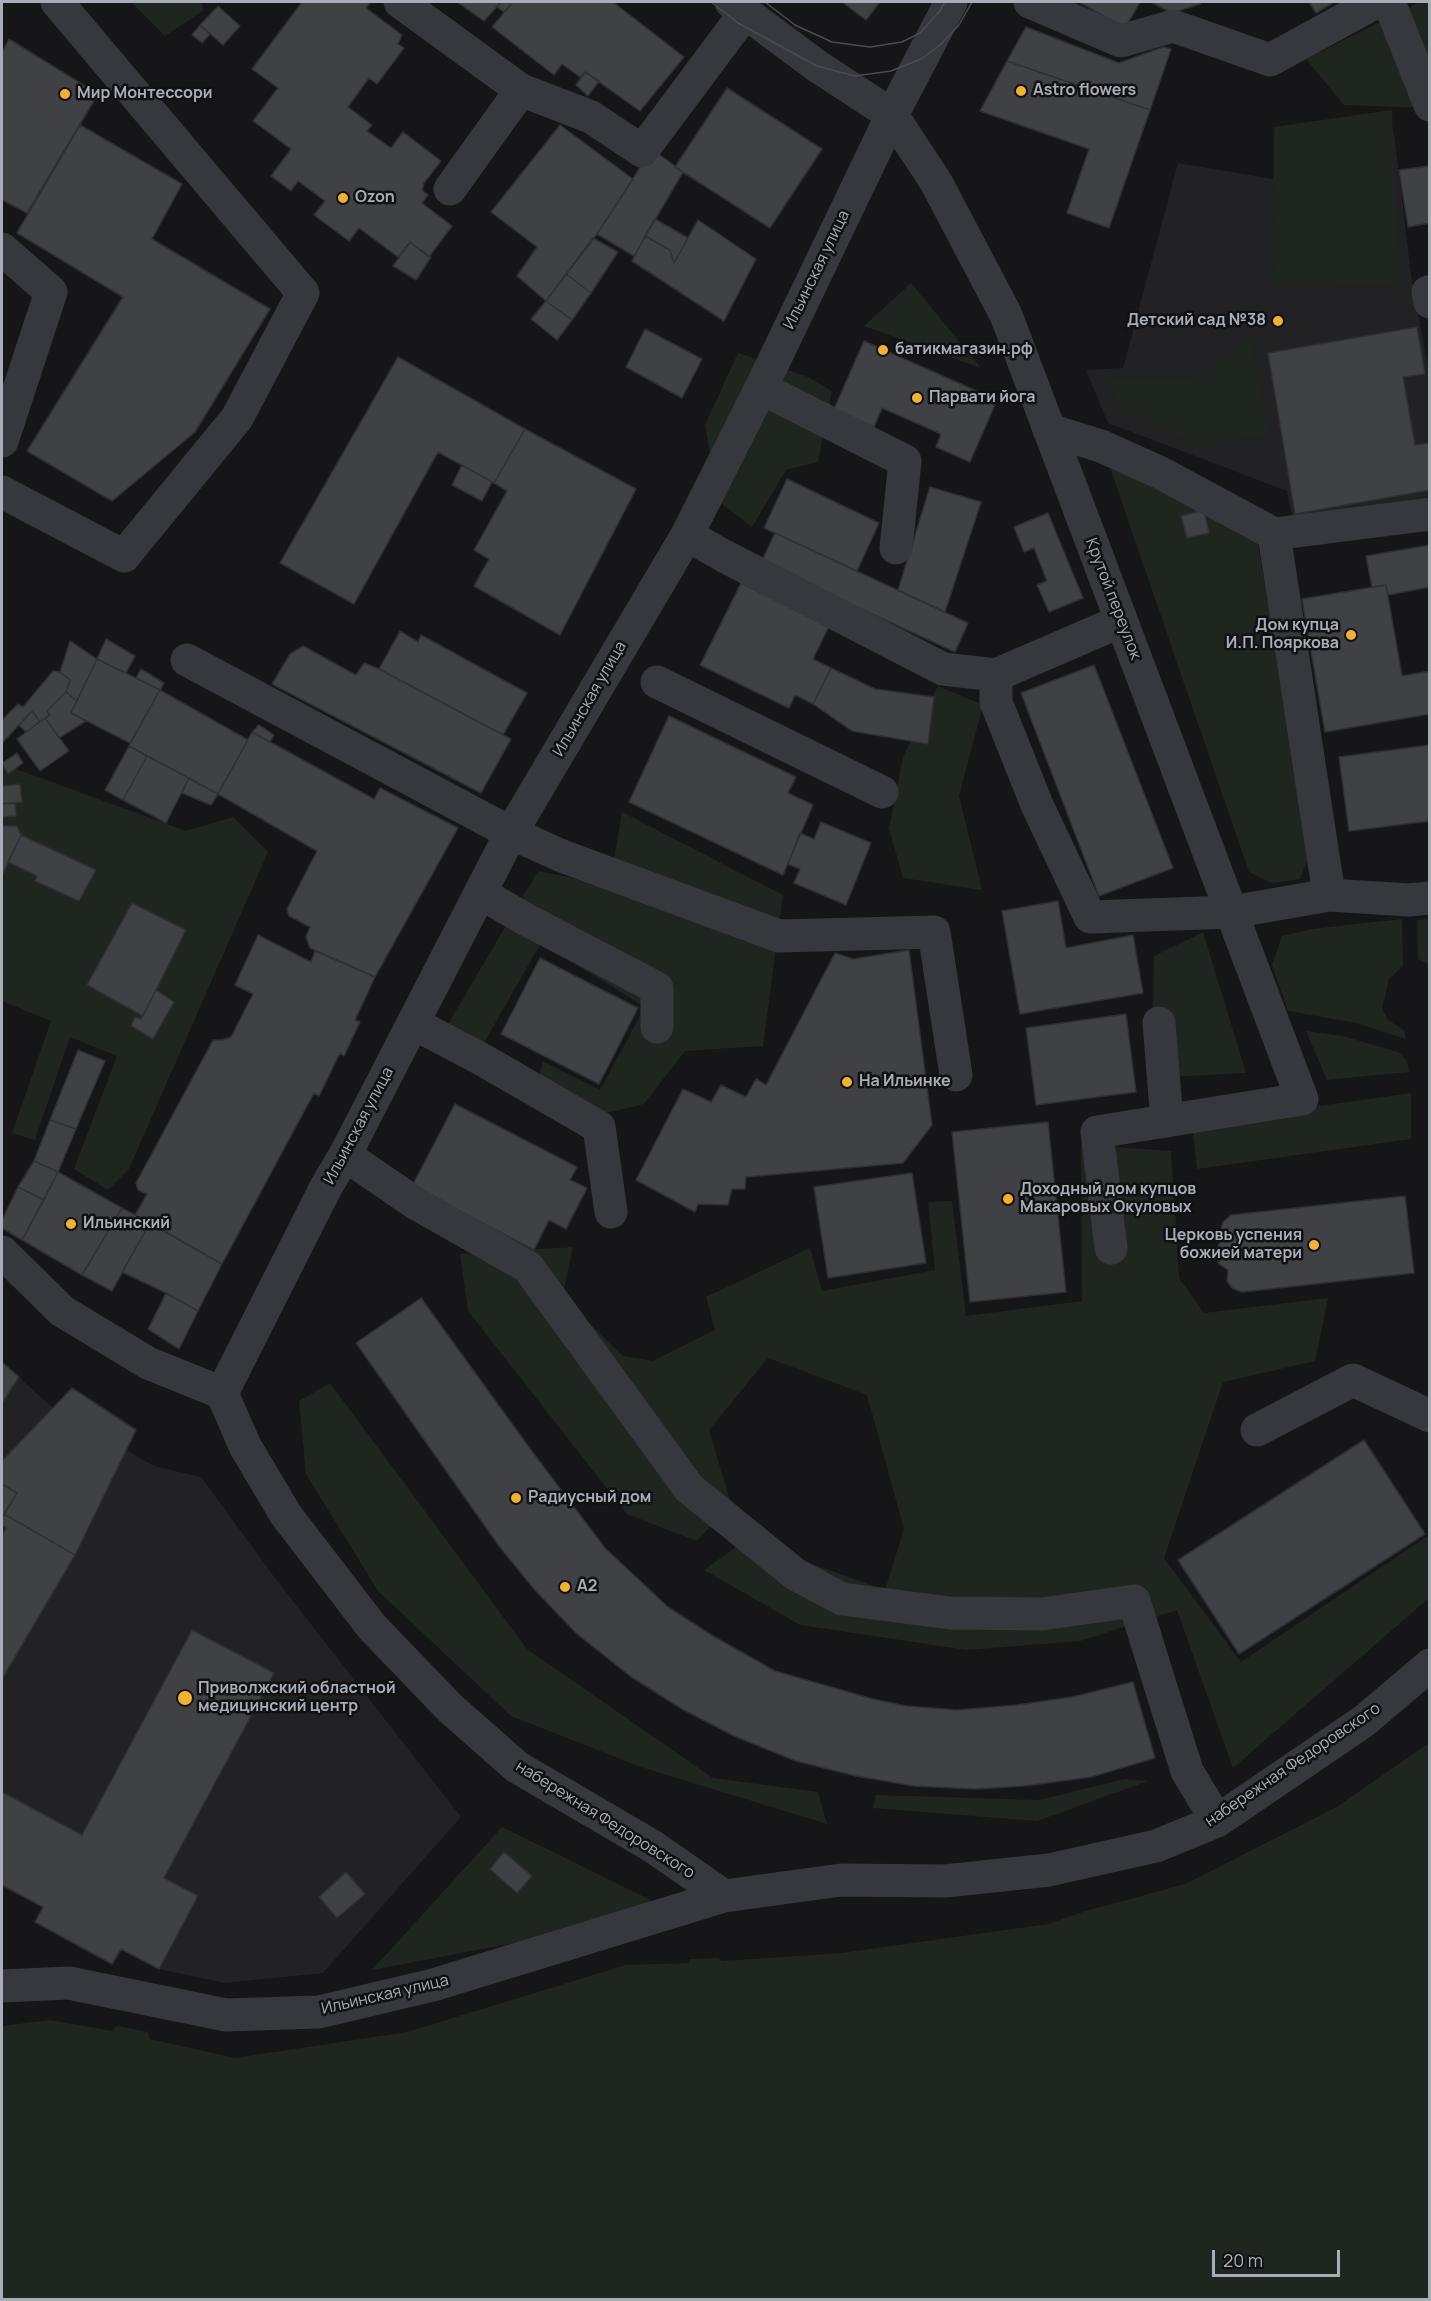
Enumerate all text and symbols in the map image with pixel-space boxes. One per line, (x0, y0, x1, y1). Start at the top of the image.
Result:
place label: Astro flowers (1033, 81, 1136, 101)
place label: Мир Монтессори (77, 84, 213, 104)
marker: Astro flowers (1014, 84, 1028, 98)
marker: Мир Монтессори (58, 87, 72, 101)
place label: Ozon (355, 188, 395, 208)
marker: Ozon (336, 191, 350, 205)
street label: Ильинская улица (780, 207, 854, 333)
place label: Детский сад №38 (1127, 311, 1266, 331)
marker: Детский сад №38 (1271, 314, 1285, 328)
place label: батикмагазин.рф (895, 340, 1033, 360)
marker: батикмагазин.рф (876, 343, 890, 357)
place label: Парвати йога (929, 388, 1036, 408)
marker: Парвати йога (910, 391, 924, 405)
street label: Крутой переулок (1081, 536, 1145, 662)
place label: Дом купца И.П. Пояркова (1226, 616, 1339, 654)
marker: Дом купца И.П. Пояркова (1344, 628, 1358, 642)
street label: Ильинская улица (549, 638, 631, 760)
street label: Ильинская улица (320, 1064, 398, 1188)
place label: На Ильинке (859, 1072, 951, 1092)
marker: На Ильинке (840, 1075, 854, 1089)
place label: Доходный дом купцов Макаровых Окуловых (1020, 1180, 1196, 1218)
marker: Доходный дом купцов Макаровых Окуловых (1001, 1192, 1015, 1206)
place label: Ильинский (83, 1214, 170, 1234)
marker: Ильинский (64, 1217, 78, 1231)
place label: Церковь успения божией матери (1165, 1226, 1302, 1264)
marker: Церковь успения божией матери (1307, 1238, 1321, 1252)
place label: Радиусный дом (528, 1488, 651, 1508)
marker: Радиусный дом (509, 1491, 523, 1505)
place label: А2 (577, 1577, 597, 1597)
marker: А2 (558, 1580, 572, 1594)
place label: Приволжский областной медицинский центр (198, 1679, 396, 1717)
marker: Приволжский областной медицинский центр (176, 1689, 194, 1707)
street label: набережная Федоровского (1202, 1699, 1384, 1831)
street label: набережная Федоровского (512, 1757, 698, 1883)
street label: Ильинская улица (320, 1971, 450, 2019)
scale bar (1215, 2238, 1342, 2276)
text: 20 m (1223, 2248, 1263, 2272)

